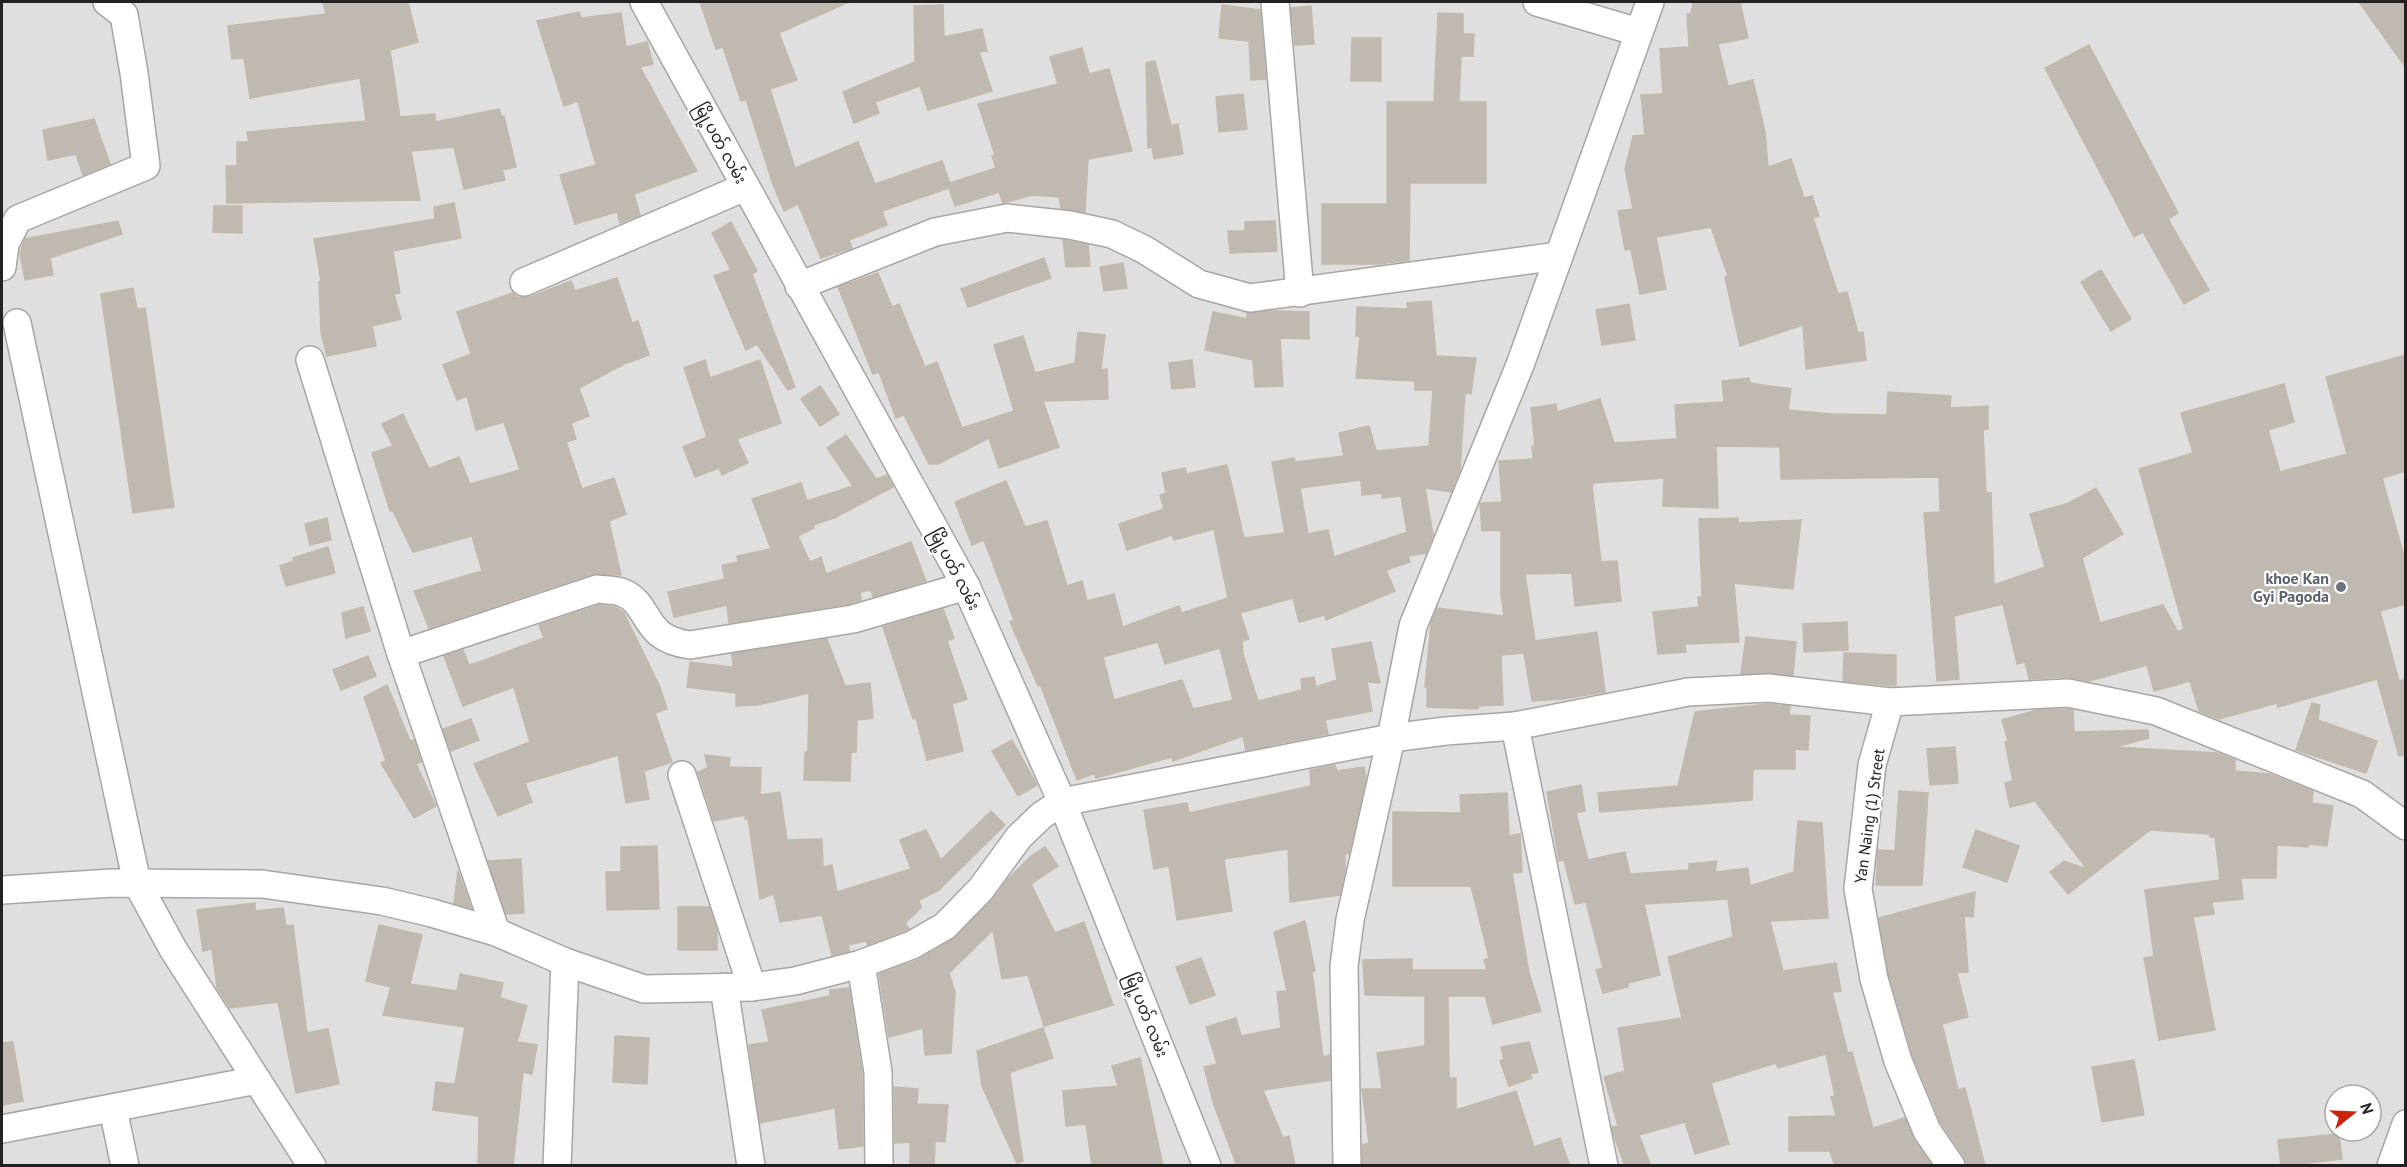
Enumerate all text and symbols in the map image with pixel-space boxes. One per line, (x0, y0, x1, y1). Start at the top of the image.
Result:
street label: မြို့ပတ် လမ်း (687, 99, 752, 189)
street label: မြို့ပတ် လမ်း (922, 524, 986, 615)
place label: khoe Kan Gyi Pagoda (2253, 568, 2329, 606)
marker: khoe Kan Gyi Pagoda (2334, 580, 2348, 594)
street label: Yan Naing (1) Street (1850, 747, 1888, 885)
street label: မြို့ပတ် လမ်း (1117, 969, 1174, 1062)
north arrow (2323, 1083, 2383, 1143)
text: N (2356, 1100, 2378, 1116)

